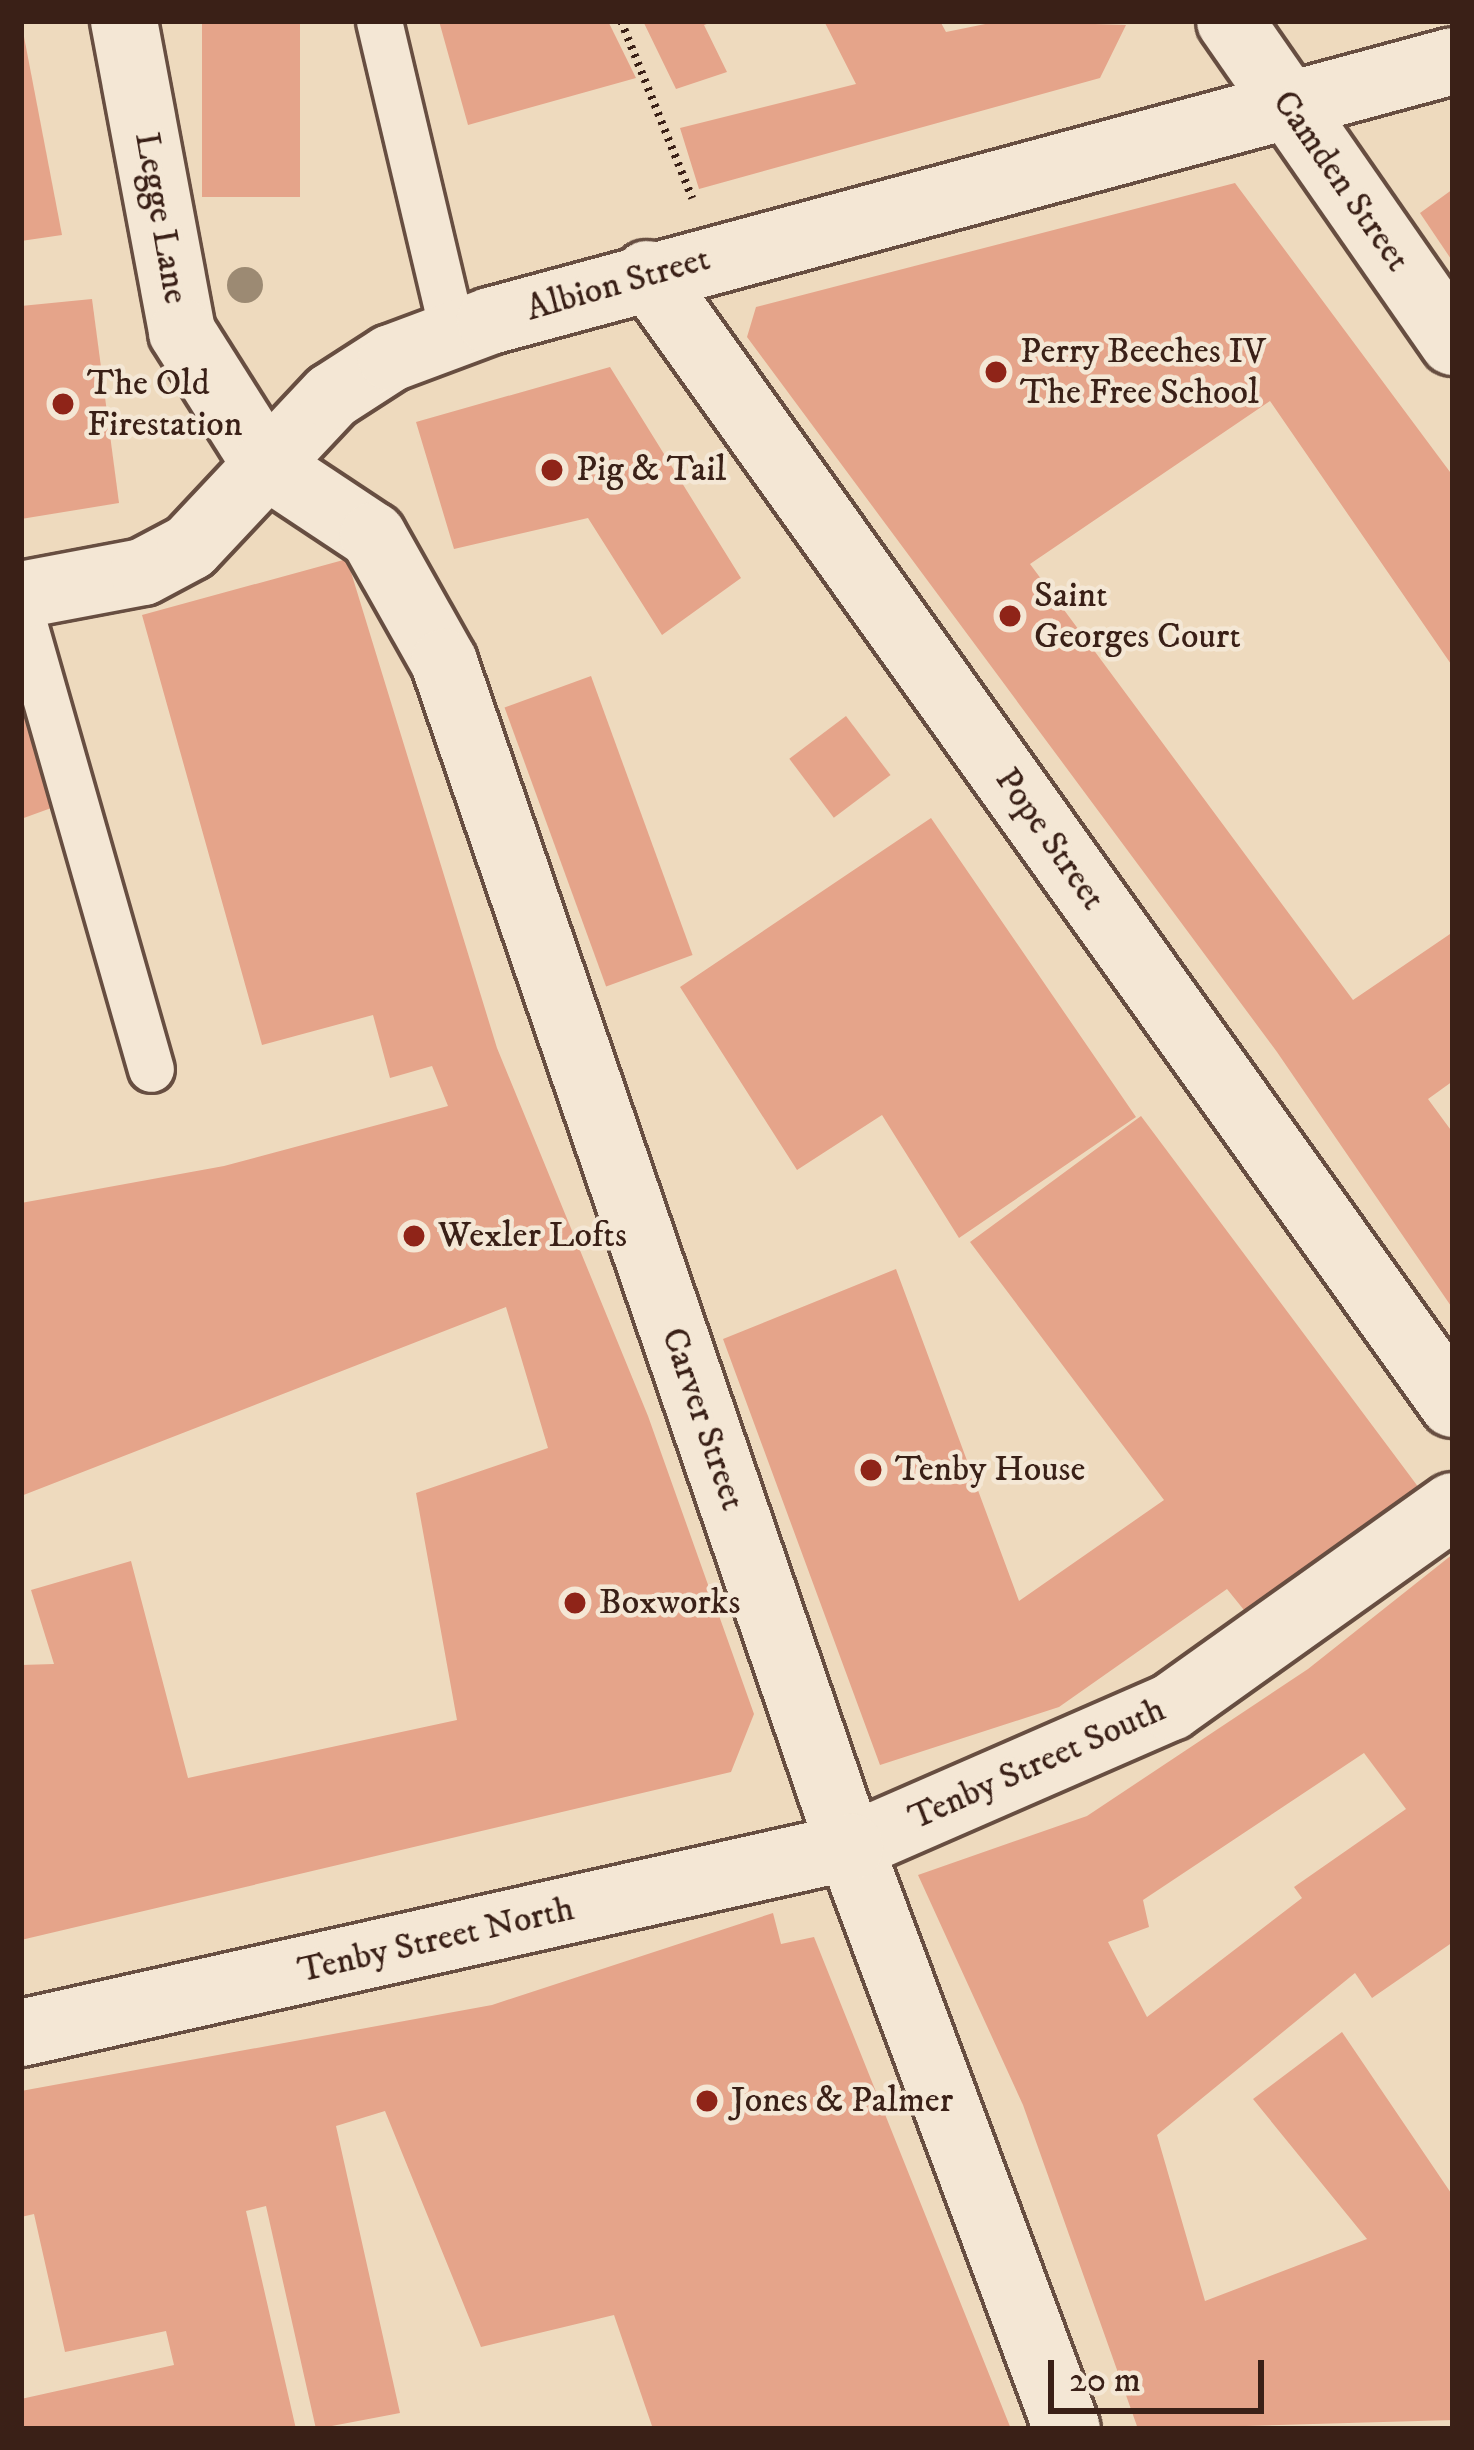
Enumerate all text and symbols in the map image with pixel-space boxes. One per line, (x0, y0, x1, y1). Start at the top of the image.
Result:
street label: Camden Street (1263, 82, 1419, 280)
street label: Legge Lane (125, 129, 197, 307)
street label: Albion Street (521, 237, 715, 331)
place label: Perry Beeches IV The Free School (1020, 329, 1266, 414)
marker: Perry Beeches IV The Free School (983, 359, 1009, 385)
place label: The Old Firestation (87, 361, 243, 446)
marker: The Old Firestation (50, 391, 76, 417)
place label: Pig & Tail (576, 448, 726, 492)
marker: Pig & Tail (539, 457, 565, 483)
place label: Saint Georges Court (1034, 573, 1241, 658)
marker: Saint Georges Court (997, 603, 1023, 629)
street label: Pope Street (985, 760, 1115, 918)
place label: Wexler Lofts (438, 1214, 627, 1258)
marker: Wexler Lofts (401, 1223, 427, 1249)
street label: Carver Street (652, 1322, 754, 1516)
place label: Tenby House (895, 1448, 1085, 1492)
marker: Tenby House (858, 1457, 884, 1483)
place label: Boxworks (599, 1581, 740, 1625)
marker: Boxworks (562, 1590, 588, 1616)
street label: Tenby Street South (902, 1688, 1172, 1840)
street label: Tenby Street North (294, 1887, 578, 1993)
place label: Jones & Palmer (731, 2079, 953, 2123)
marker: Jones & Palmer (694, 2088, 720, 2114)
scale bar (1054, 2336, 1270, 2410)
text: 20 m (1069, 2358, 1141, 2403)

